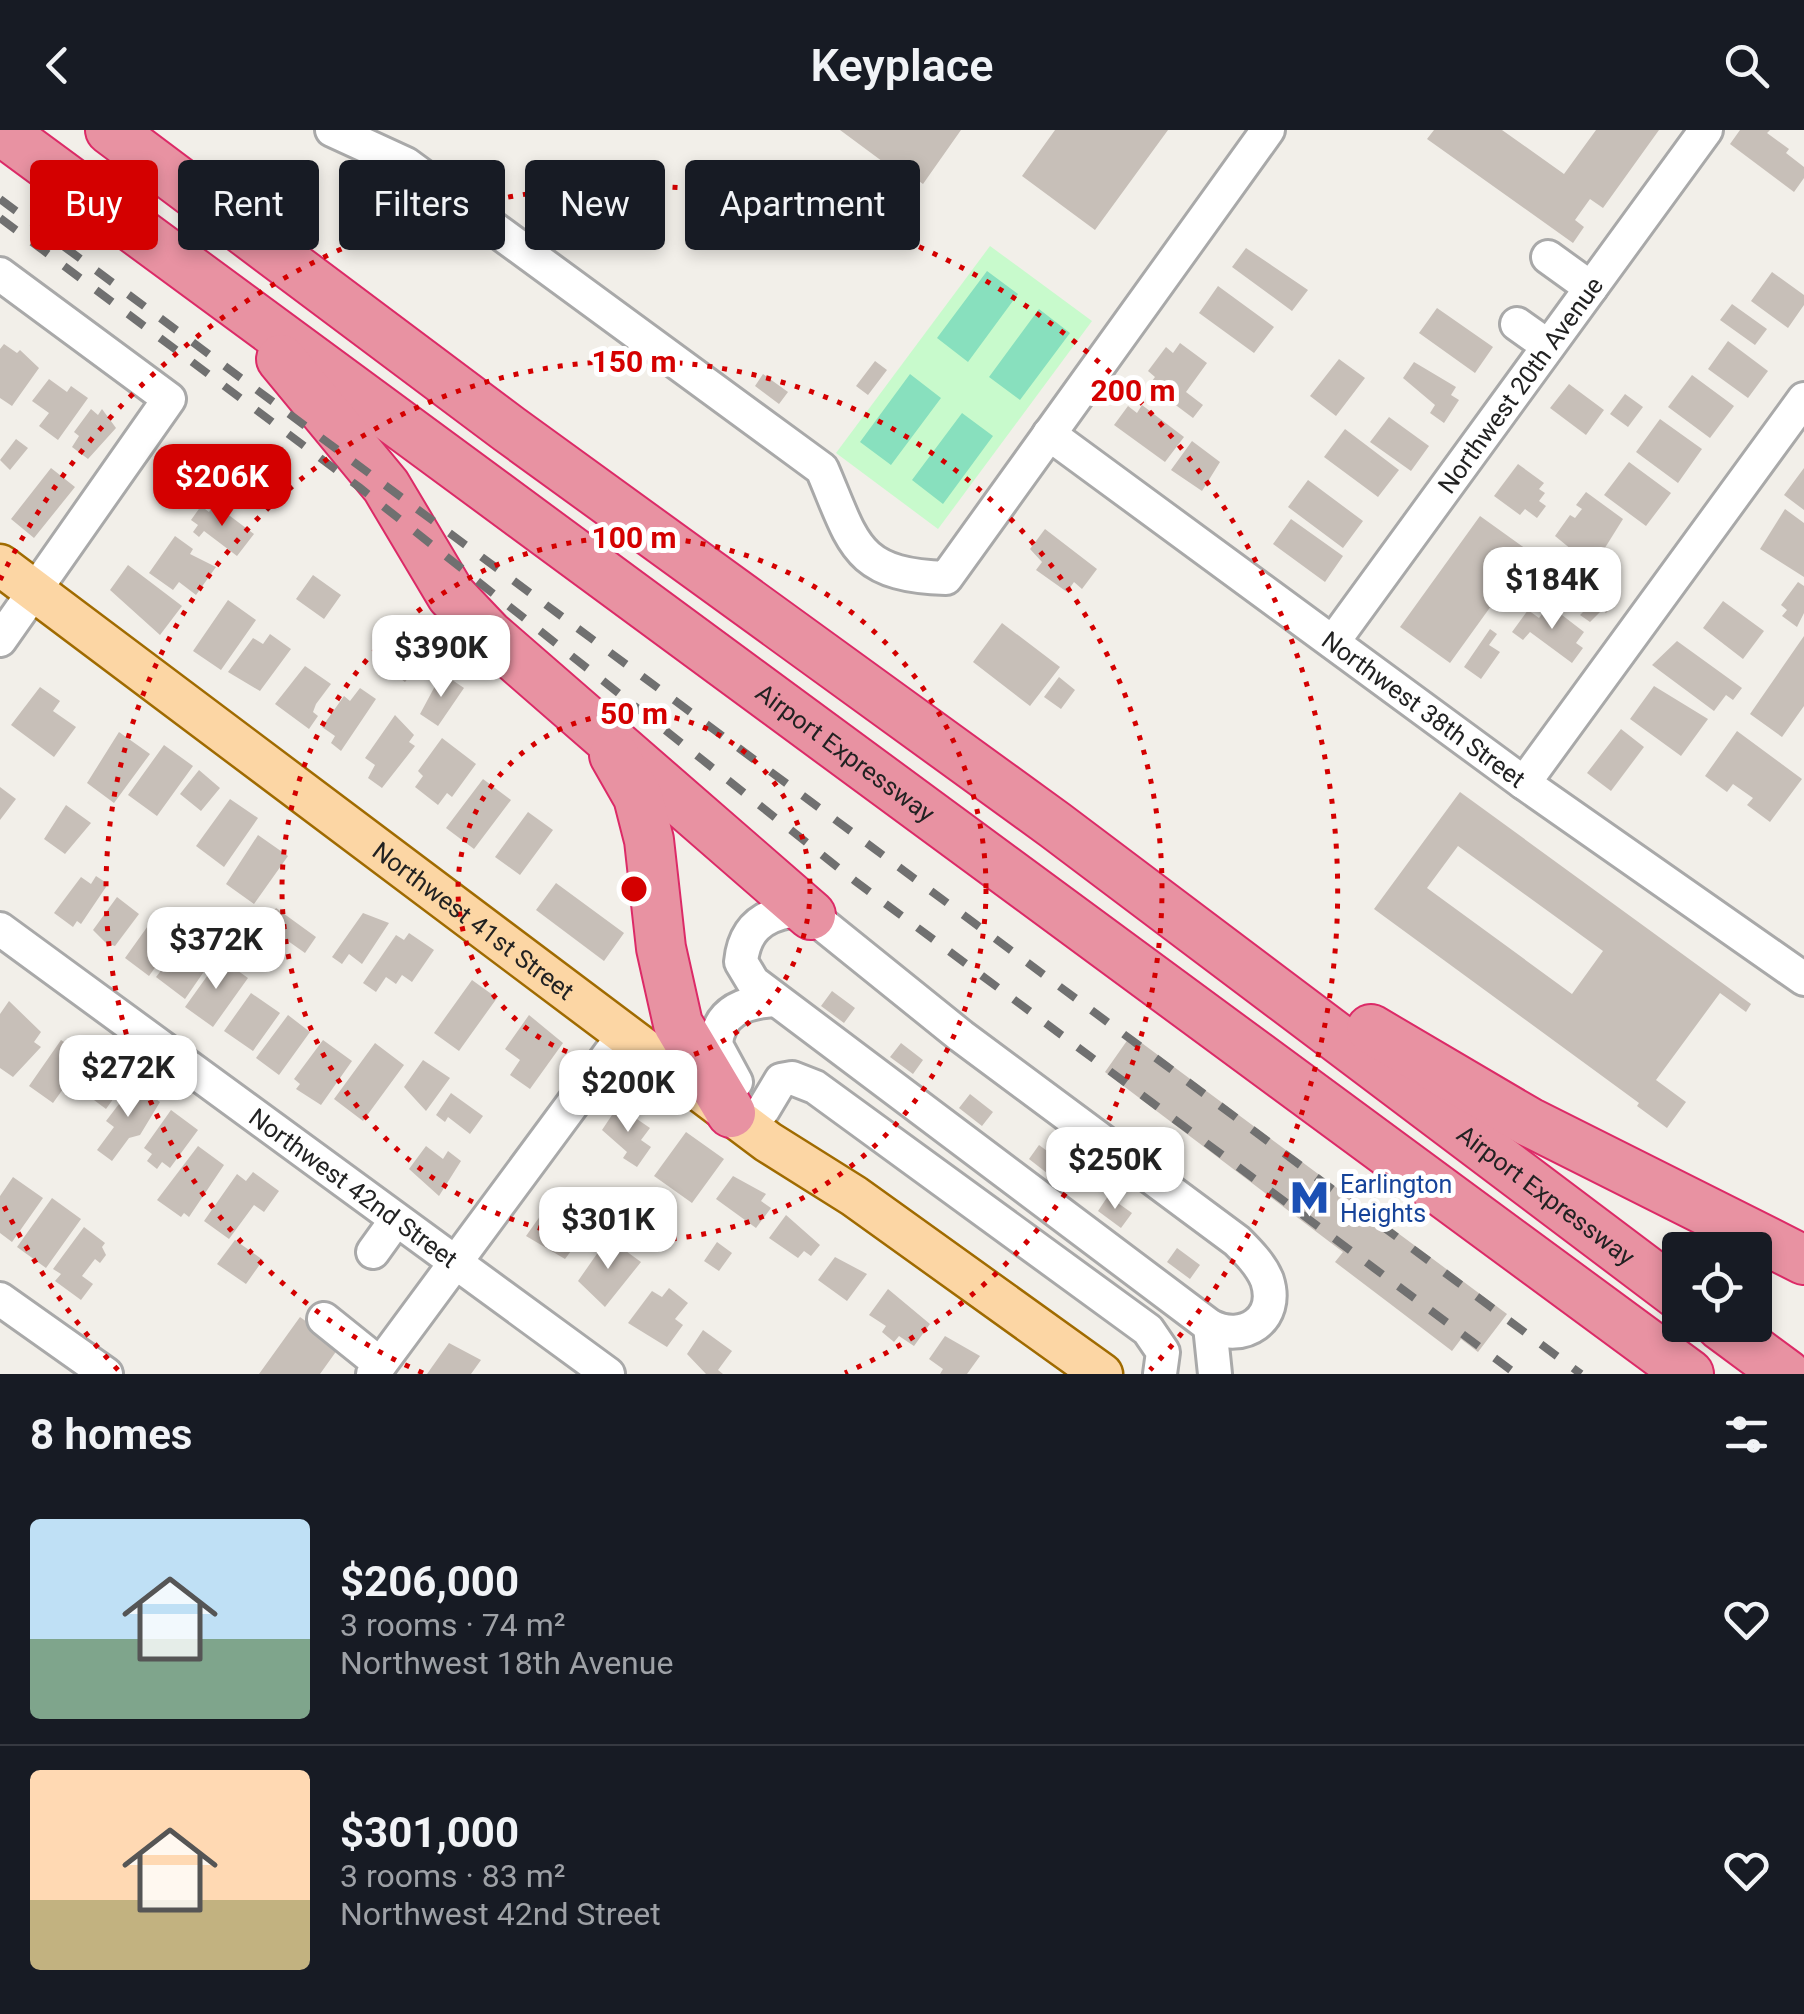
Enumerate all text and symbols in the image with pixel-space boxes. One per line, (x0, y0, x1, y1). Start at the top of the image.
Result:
icon: back (30, 38, 85, 93)
icon: search (1719, 38, 1774, 93)
text: Keyplace (810, 39, 994, 92)
chip: Buy (30, 160, 158, 250)
chip: Rent (178, 160, 319, 250)
chip: Filters (339, 160, 505, 250)
chip: New (525, 160, 665, 250)
chip: Apartment (685, 160, 920, 250)
street label: Northwest 20th Avenue (1432, 271, 1609, 499)
text: 150 m (591, 344, 677, 379)
text: 200 m (1090, 373, 1176, 408)
pin: $206K (152, 444, 292, 529)
text: $206K (175, 457, 269, 495)
text: 100 m (591, 520, 677, 555)
pin: $184K (1482, 547, 1622, 632)
text: $184K (1505, 560, 1599, 598)
pin: $390K (371, 615, 511, 700)
street label: Northwest 38th Street (1316, 626, 1531, 794)
text: $390K (394, 628, 488, 666)
street label: Airport Expressway (750, 678, 940, 829)
text: 50 m (600, 696, 668, 731)
street label: Northwest 41st Street (367, 836, 579, 1006)
centre of rings (616, 871, 652, 907)
pin: $372K (146, 907, 286, 992)
text: $372K (169, 920, 263, 958)
pin: $272K (58, 1035, 198, 1120)
text: $272K (81, 1048, 175, 1086)
pin: $200K (558, 1050, 698, 1135)
text: $200K (581, 1063, 675, 1101)
street label: Northwest 42nd Street (243, 1102, 463, 1274)
street label: Airport Expressway (1451, 1119, 1640, 1272)
pin: $250K (1045, 1127, 1185, 1212)
text: $250K (1068, 1140, 1162, 1178)
place label: Earlington Heights (1340, 1170, 1452, 1228)
metro station icon: Earlington Heights (1289, 1177, 1331, 1219)
pin: $301K (538, 1187, 678, 1272)
text: $301K (561, 1200, 655, 1238)
map controls (1662, 1232, 1772, 1342)
button: locate (1662, 1232, 1772, 1342)
icon: filters (1719, 1407, 1774, 1462)
text: 8 homes (30, 1410, 192, 1459)
text: $206,000 (340, 1557, 519, 1606)
icon: home (110, 1559, 230, 1679)
icon: heart (1719, 1592, 1774, 1647)
text: 3 rooms · 74 m² (340, 1606, 565, 1644)
text: Northwest 18th Avenue (340, 1644, 673, 1682)
text: $301,000 (340, 1808, 519, 1857)
icon: home (110, 1810, 230, 1930)
icon: heart (1719, 1843, 1774, 1898)
text: 3 rooms · 83 m² (340, 1857, 565, 1895)
text: Northwest 42nd Street (340, 1895, 661, 1933)

